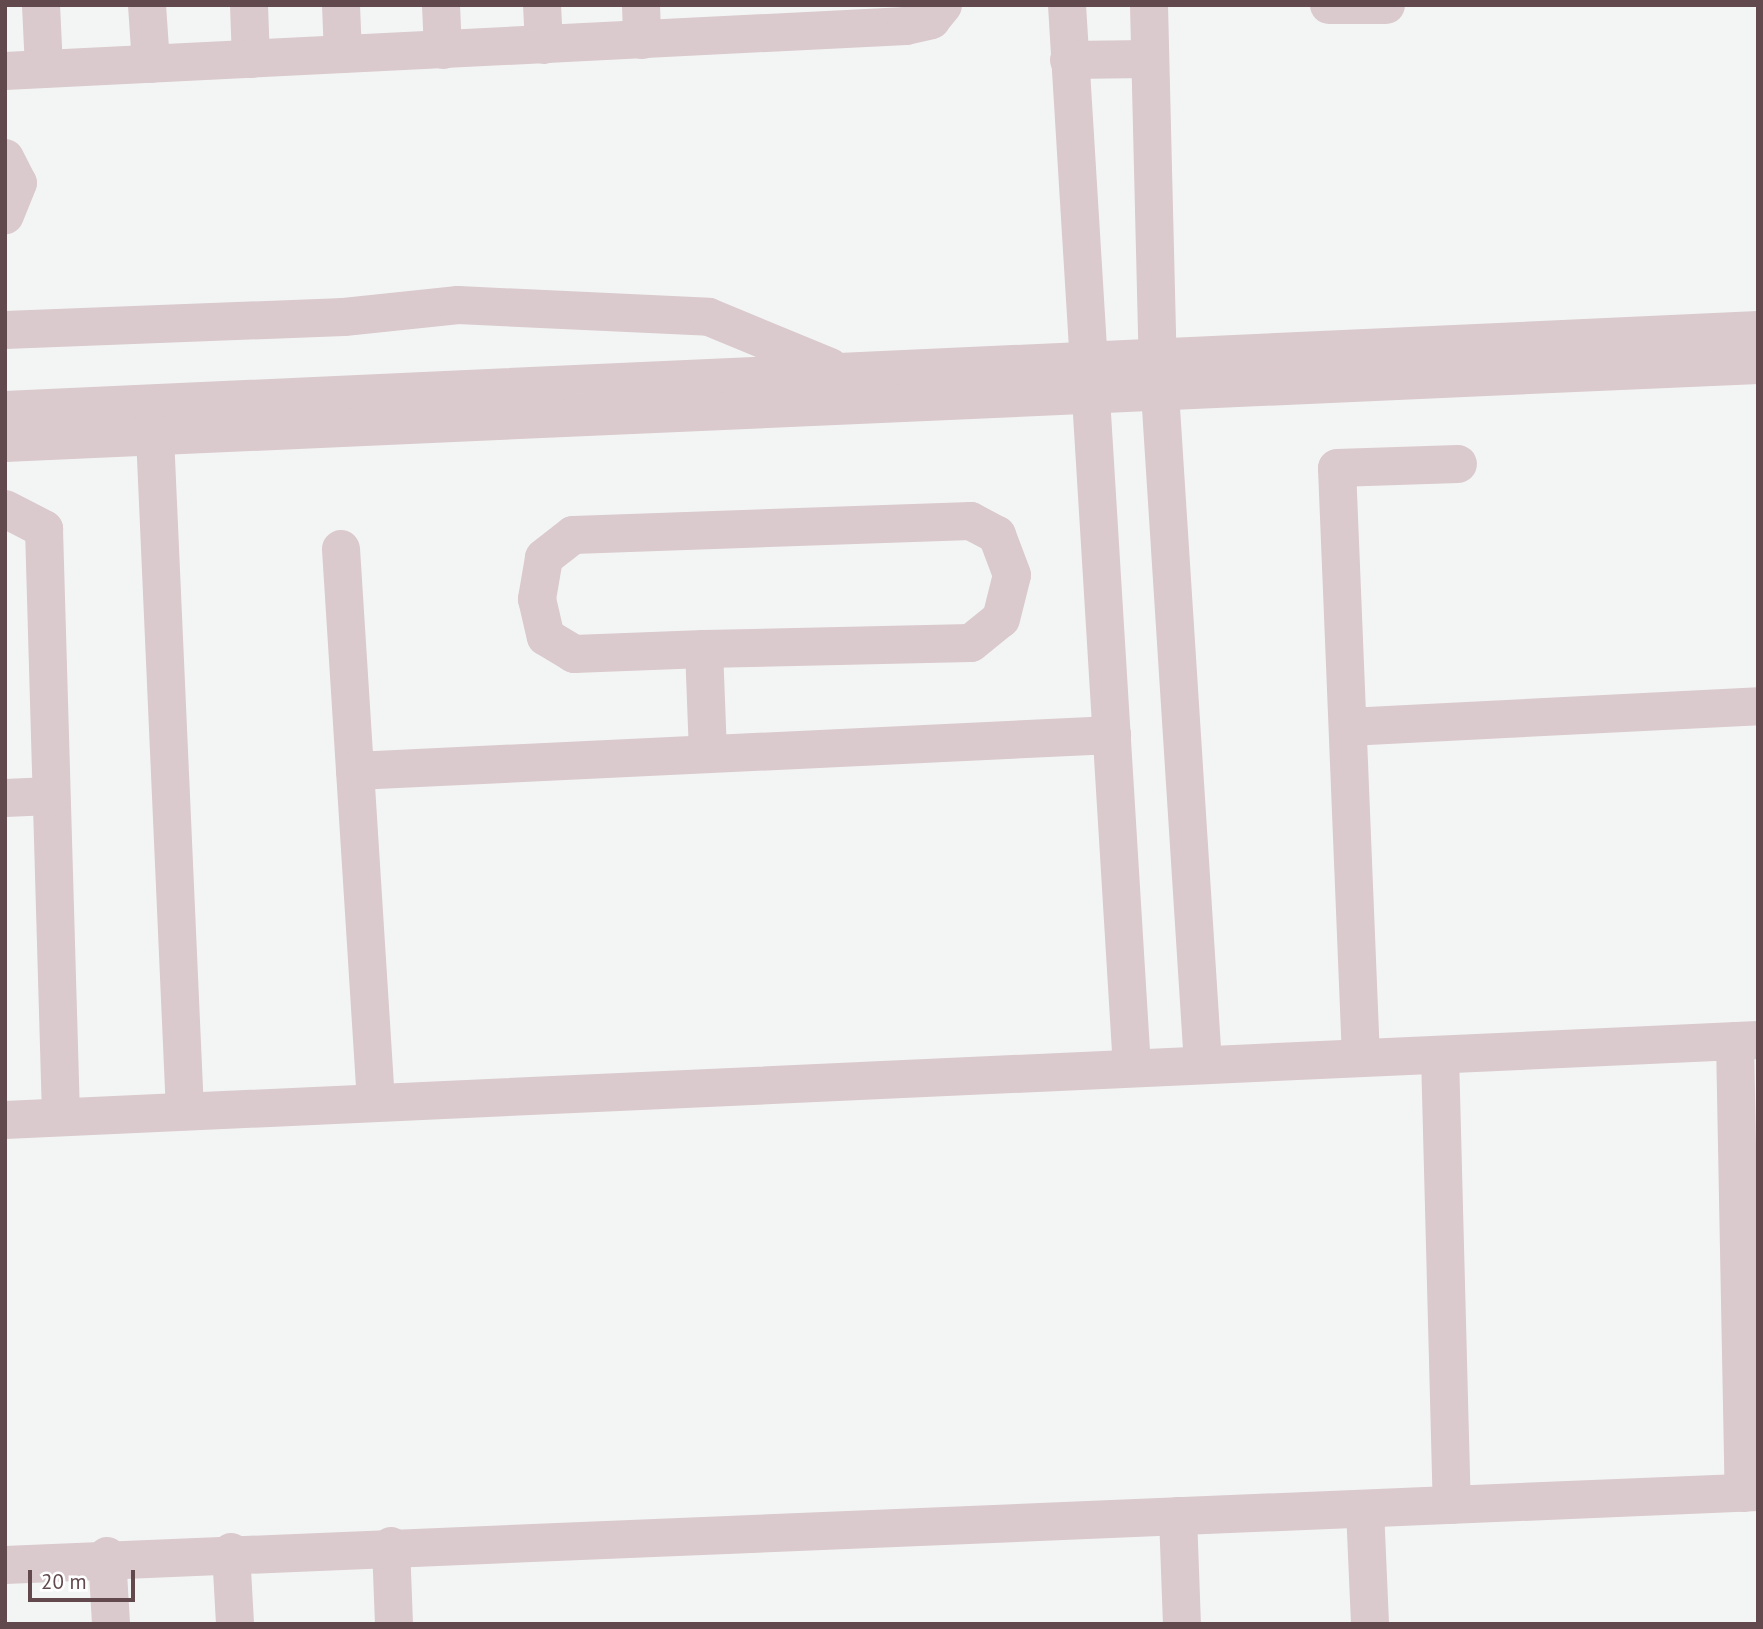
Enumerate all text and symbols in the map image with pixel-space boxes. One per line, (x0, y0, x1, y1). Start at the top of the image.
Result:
scale bar (32, 1556, 138, 1600)
text: 20 m (41, 1568, 87, 1595)

